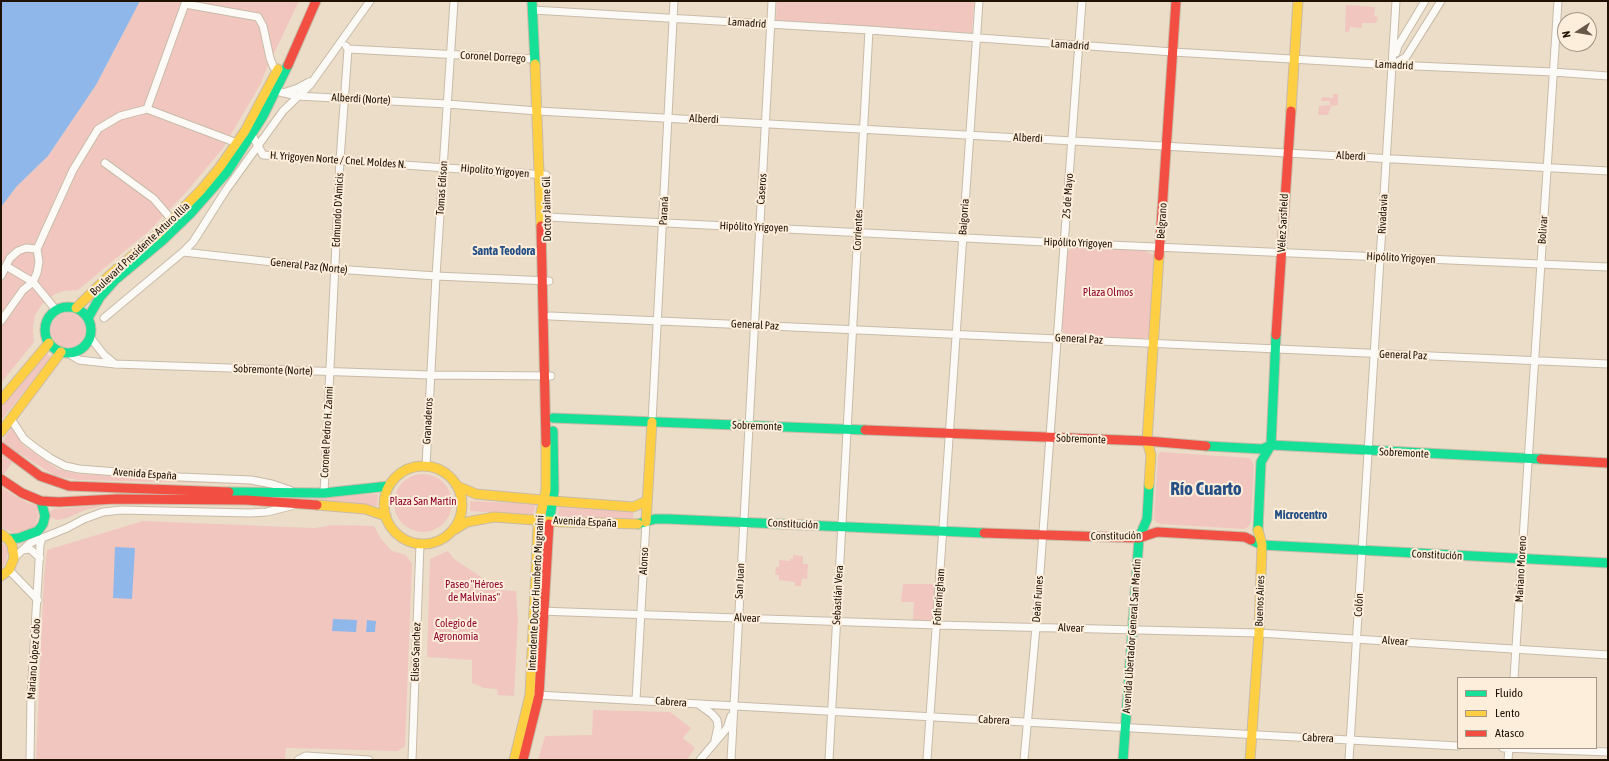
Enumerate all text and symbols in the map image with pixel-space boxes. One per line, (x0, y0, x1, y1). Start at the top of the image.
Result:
north arrow (1557, 12, 1597, 52)
street label: Lamadrid (727, 15, 767, 31)
text: N (1560, 30, 1573, 39)
street label: Lamadrid (1050, 37, 1090, 53)
street label: Coronel Dorrego (460, 49, 526, 65)
street label: Lamadrid (1374, 57, 1414, 73)
street label: Alberdi (Norte) (331, 91, 391, 107)
street label: Alberdi (689, 112, 719, 126)
street label: Alberdi (1013, 131, 1043, 145)
street label: H. Yrigoyen Norte / Cnel. Moldes N. (269, 149, 407, 171)
street label: Alberdi (1336, 149, 1366, 163)
street label: Tomas Edison (434, 160, 450, 216)
street label: Hipolito Yrigoyen (460, 161, 530, 181)
street label: Edmundo D'Amicis (329, 172, 347, 248)
street label: Caseros (754, 173, 770, 205)
street label: 25 de Mayo (1060, 173, 1076, 219)
street label: Doctor Jaime Gil (540, 176, 554, 242)
street label: Vélez Sarsfield (1275, 193, 1291, 253)
street label: Rivadavia (1375, 194, 1391, 234)
street label: Paraná (657, 196, 671, 226)
street label: Baigorria (956, 198, 972, 236)
street label: Boulevard Presidente Arturo Illia (88, 199, 192, 299)
street label: Belgrano (1154, 202, 1170, 240)
street label: Corrientes (850, 209, 866, 251)
street label: Bolivar (1535, 215, 1551, 245)
street label: Hipólito Yrigoyen (719, 219, 789, 235)
street label: Hipólito Yrigoyen (1043, 235, 1113, 251)
district label: Santa Teodora (473, 244, 535, 258)
street label: Hipólito Yrigoyen (1366, 250, 1436, 266)
street label: General Paz (Norte) (270, 255, 348, 277)
park label: Plaza Olmos (1083, 286, 1133, 300)
street label: General Paz (731, 317, 779, 333)
street label: General Paz (1055, 331, 1103, 347)
street label: General Paz (1379, 348, 1427, 362)
street label: Sobremonte (Norte) (233, 362, 313, 378)
street label: Coronel Pedro H. Zanni (318, 386, 336, 478)
street label: Granaderos (420, 397, 436, 445)
street label: Sobremonte (732, 419, 782, 433)
street label: Sobremonte (1056, 432, 1106, 446)
street label: Sobremonte (1379, 445, 1429, 461)
street label: Avenida España (113, 465, 177, 483)
district label: Río Cuarto (1170, 478, 1242, 500)
park label: Plaza San Martín (389, 495, 457, 509)
district label: Microcentro (1275, 508, 1327, 522)
street label: Avenida España (553, 514, 617, 530)
street label: Intendente Doctor Humberto Mugnaini (525, 515, 547, 671)
street label: Constitución (767, 516, 819, 532)
street label: Constitución (1091, 529, 1141, 543)
street label: Mariano Moreno (1513, 535, 1529, 603)
street label: Alonso (637, 547, 651, 575)
street label: Constitución (1411, 547, 1463, 563)
street label: Avenida Libertador General San Martín (1120, 558, 1144, 714)
street label: San Juan (732, 563, 748, 599)
street label: Sebastián Vera (830, 565, 846, 625)
street label: Fotheringham (930, 568, 948, 626)
street label: Deán Funes (1030, 575, 1046, 623)
street label: Buenos Aires (1253, 575, 1267, 627)
park label: Paseo "Héroes de Malvinas" (445, 578, 503, 604)
street label: Colón (1352, 593, 1366, 617)
street label: Alvear (734, 611, 760, 625)
park label: Colegio de Agronomia (434, 617, 478, 643)
street label: Mariano López Cobo (25, 618, 43, 700)
street label: Alvear (1058, 621, 1084, 635)
street label: Eliseo Sanchez (408, 622, 424, 682)
street label: Alvear (1382, 634, 1408, 648)
legend (1457, 677, 1597, 749)
text: Fluido (1495, 686, 1523, 700)
street label: Cabrera (655, 694, 687, 710)
text: Lento (1495, 706, 1520, 720)
street label: Cabrera (978, 713, 1010, 727)
text: Atasco (1495, 726, 1524, 740)
street label: Cabrera (1302, 731, 1334, 745)

